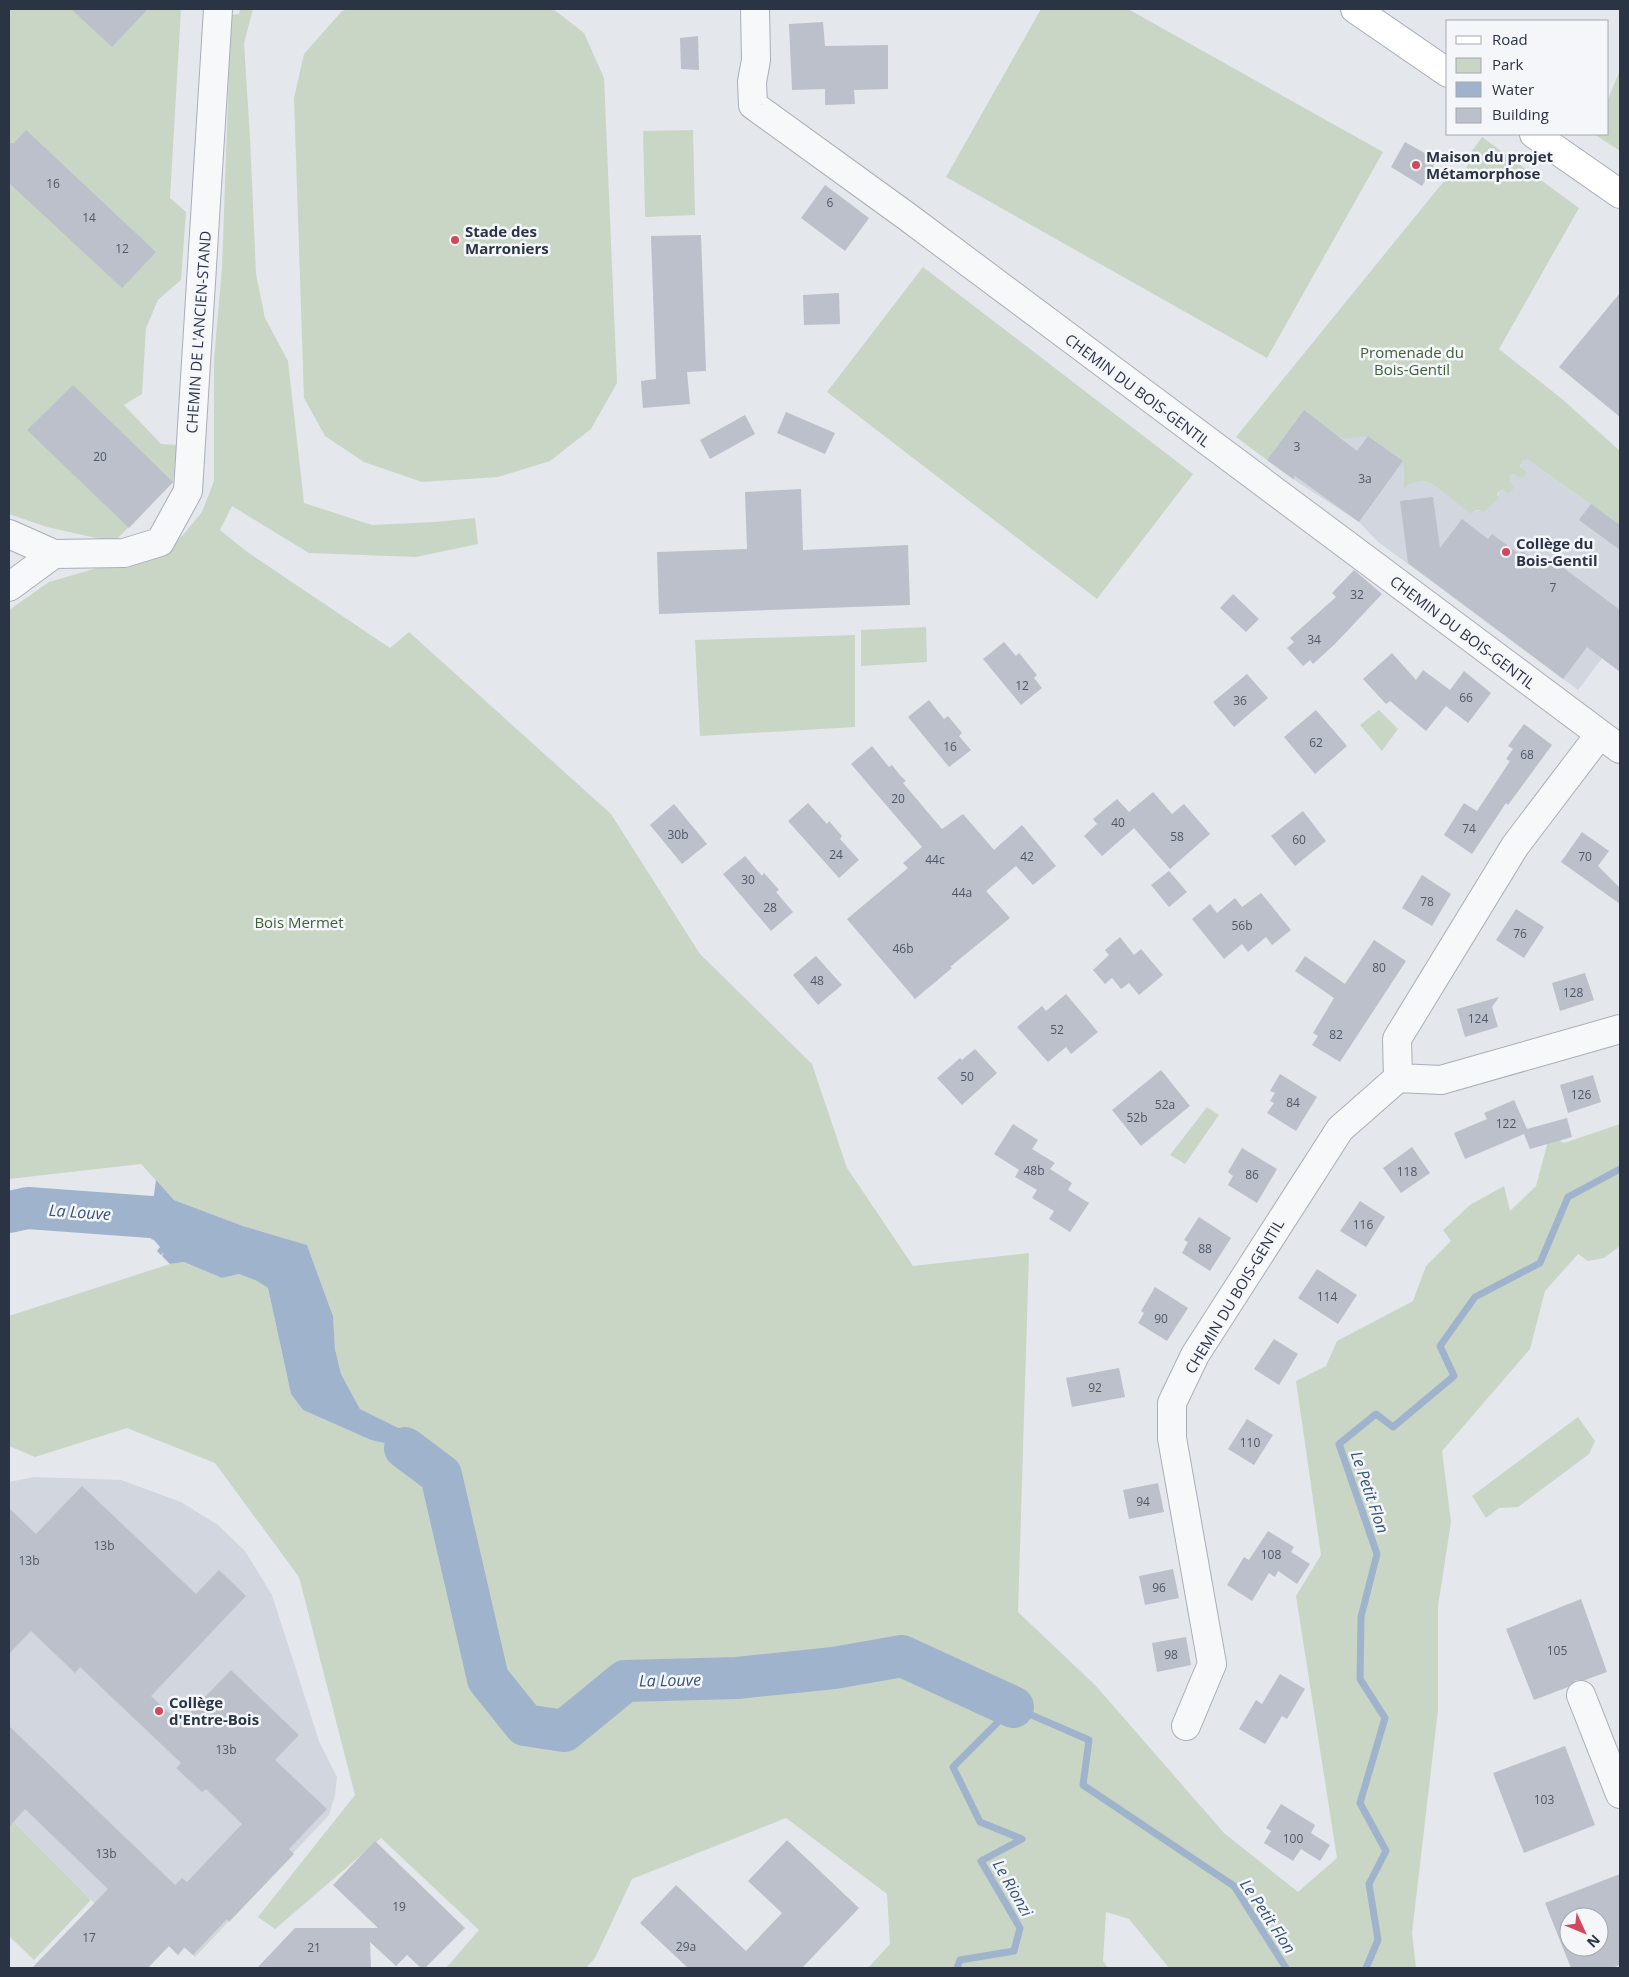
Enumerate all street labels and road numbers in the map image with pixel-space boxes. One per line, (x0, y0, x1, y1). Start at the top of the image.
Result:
street label: CHEMIN DE L'ANCIEN-STAND (181, 230, 215, 434)
street label: CHEMIN DU BOIS-GENTIL (1061, 329, 1215, 451)
street label: CHEMIN DU BOIS-GENTIL (1386, 571, 1540, 693)
street label: CHEMIN DU BOIS-GENTIL (1180, 1215, 1288, 1377)

